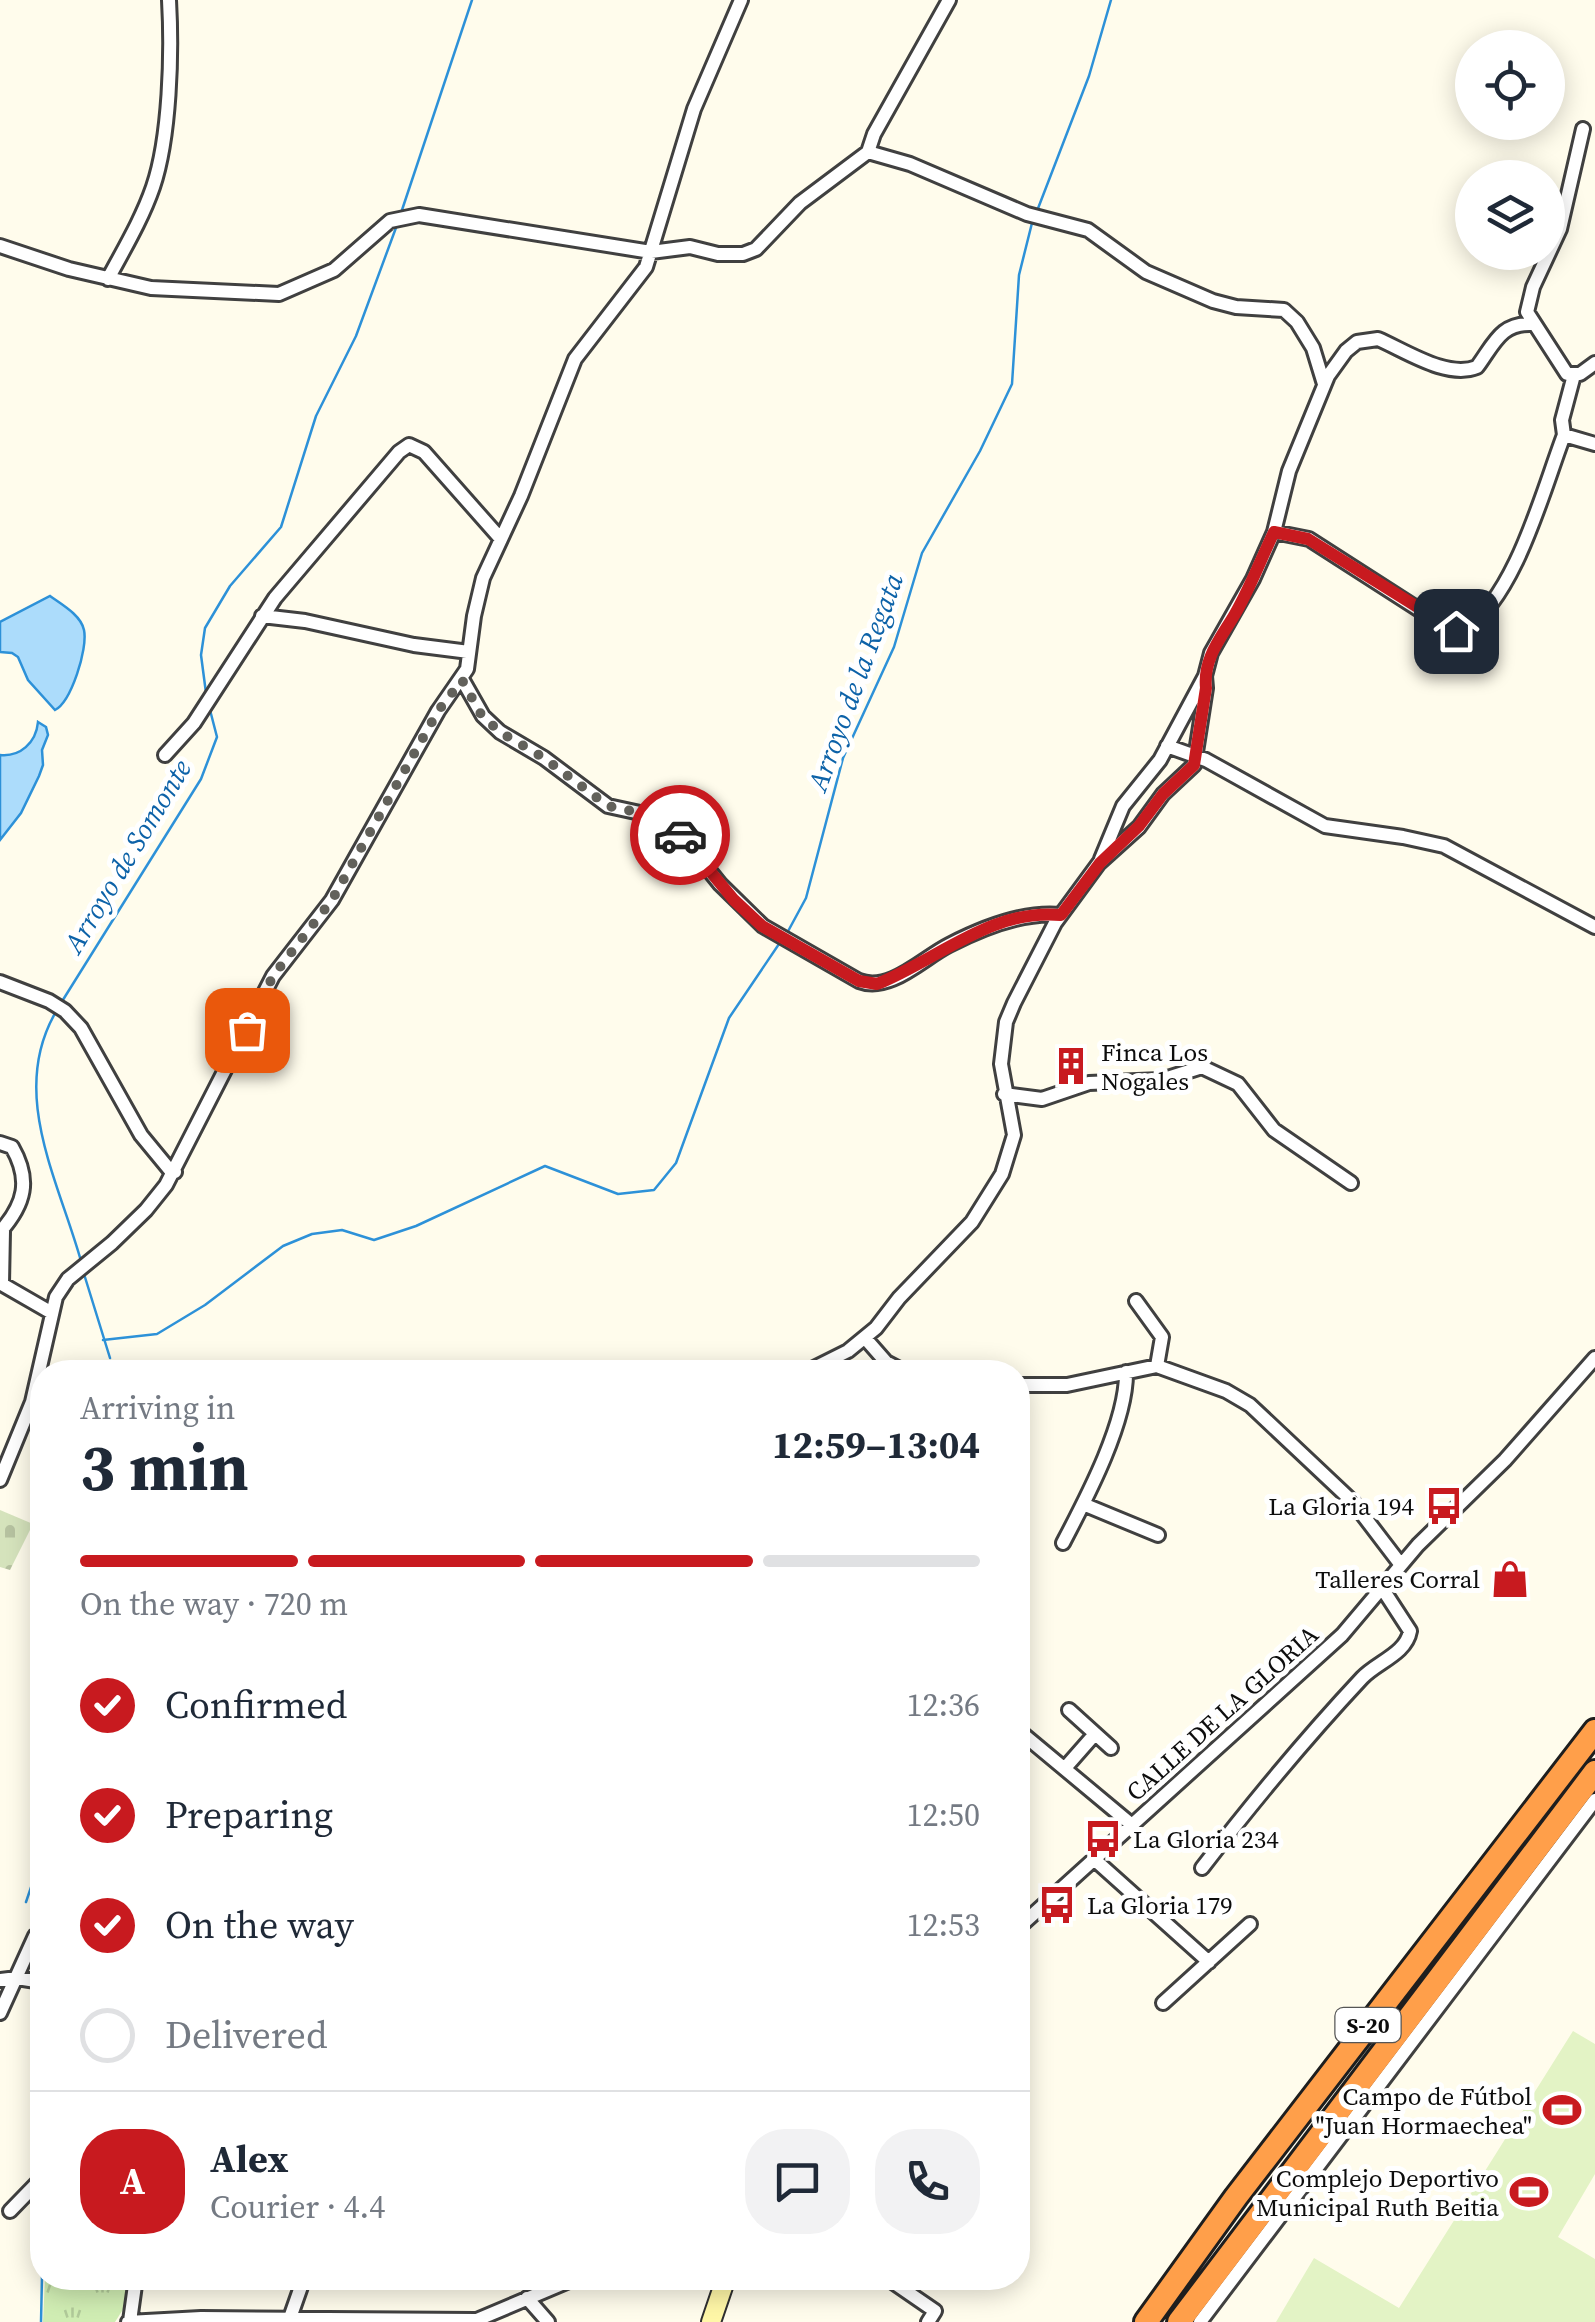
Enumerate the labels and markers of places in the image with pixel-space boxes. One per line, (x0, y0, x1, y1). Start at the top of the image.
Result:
pin (1414, 589, 1499, 674)
pin (205, 988, 290, 1073)
place label: Finca Los Nogales (1101, 1035, 1208, 1098)
building icon: Finca Los Nogales (1050, 1045, 1092, 1087)
bus stop icon: La Gloria 194 (1423, 1485, 1465, 1527)
place label: La Gloria 194 (1268, 1489, 1414, 1523)
shop icon: Talleres Corral (1489, 1558, 1531, 1600)
place label: Talleres Corral (1315, 1562, 1480, 1596)
bus stop icon: La Gloria 234 (1082, 1818, 1124, 1860)
place label: La Gloria 234 (1133, 1822, 1279, 1856)
bus stop icon: La Gloria 179 (1036, 1884, 1078, 1926)
place label: La Gloria 179 (1087, 1888, 1233, 1922)
place label: Campo de Fútbol "Juan Hormaechea" (1316, 2079, 1532, 2142)
sports icon: Campo de Fútbol "Juan Hormaechea" (1541, 2089, 1583, 2131)
place label: Complejo Deportivo Municipal Ruth Beitia (1256, 2161, 1499, 2224)
sports icon: Complejo Deportivo Municipal Ruth Beitia (1508, 2171, 1550, 2213)

